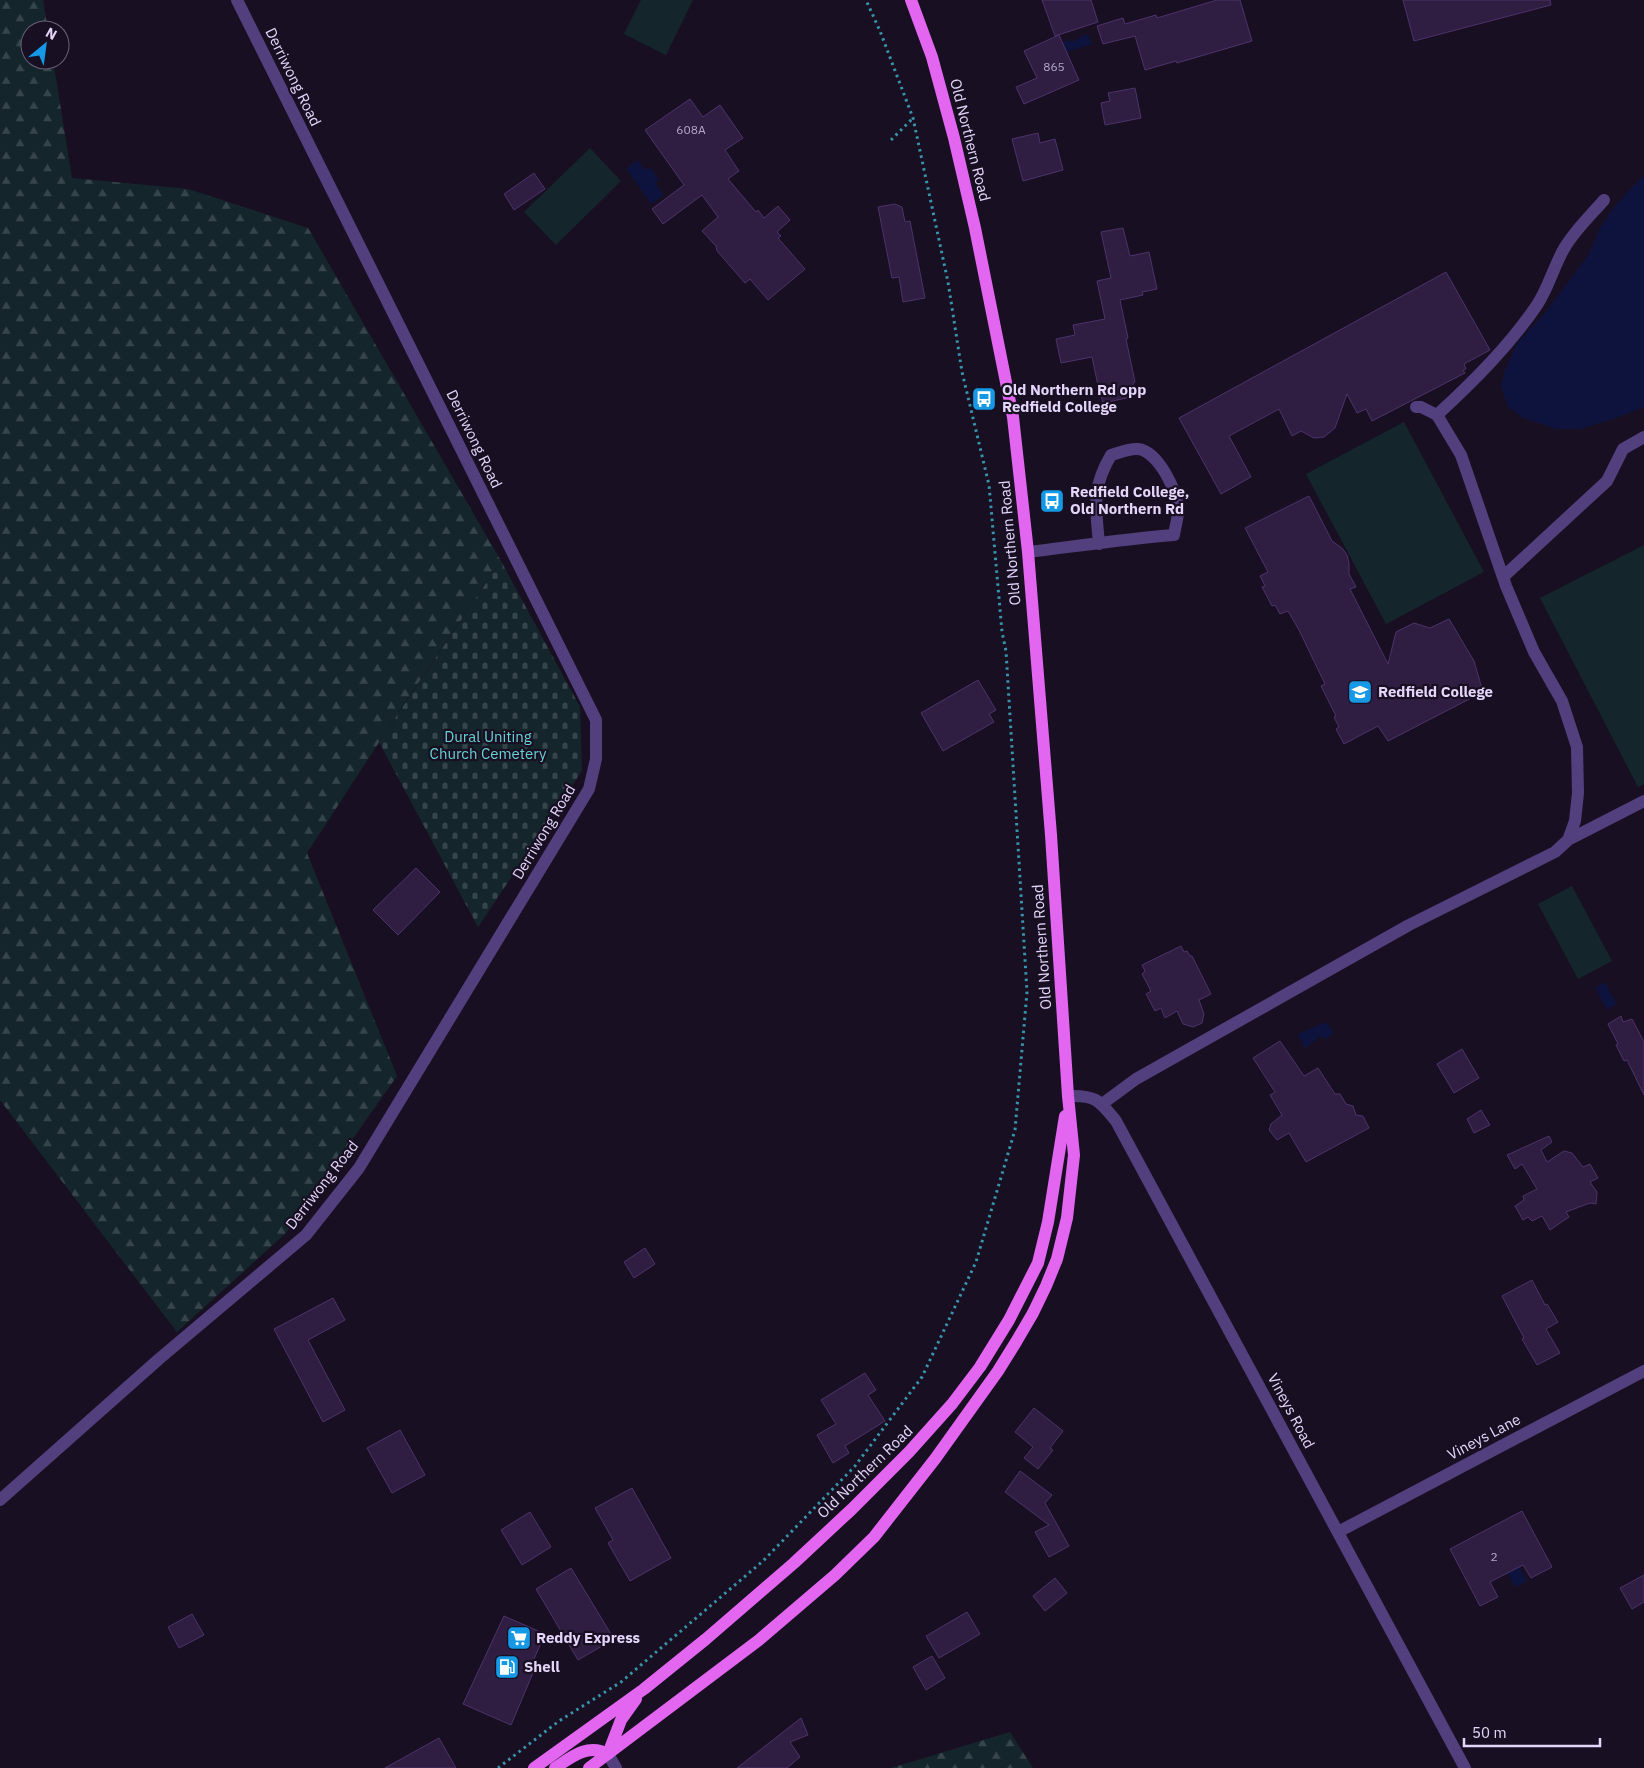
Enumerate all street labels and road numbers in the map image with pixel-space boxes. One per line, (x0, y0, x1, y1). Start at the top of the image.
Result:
street label: Derriwong Road (261, 24, 326, 129)
street label: Old Northern Road (946, 77, 995, 203)
street label: Derriwong Road (442, 386, 507, 491)
street label: Old Northern Road (995, 480, 1024, 606)
street label: Derriwong Road (508, 781, 579, 883)
street label: Old Northern Road (1028, 884, 1055, 1010)
street label: Derriwong Road (281, 1137, 362, 1233)
street label: Vineys Road (1264, 1370, 1319, 1452)
street label: Vineys Lane (1444, 1409, 1524, 1464)
street label: Old Northern Road (813, 1421, 916, 1522)

